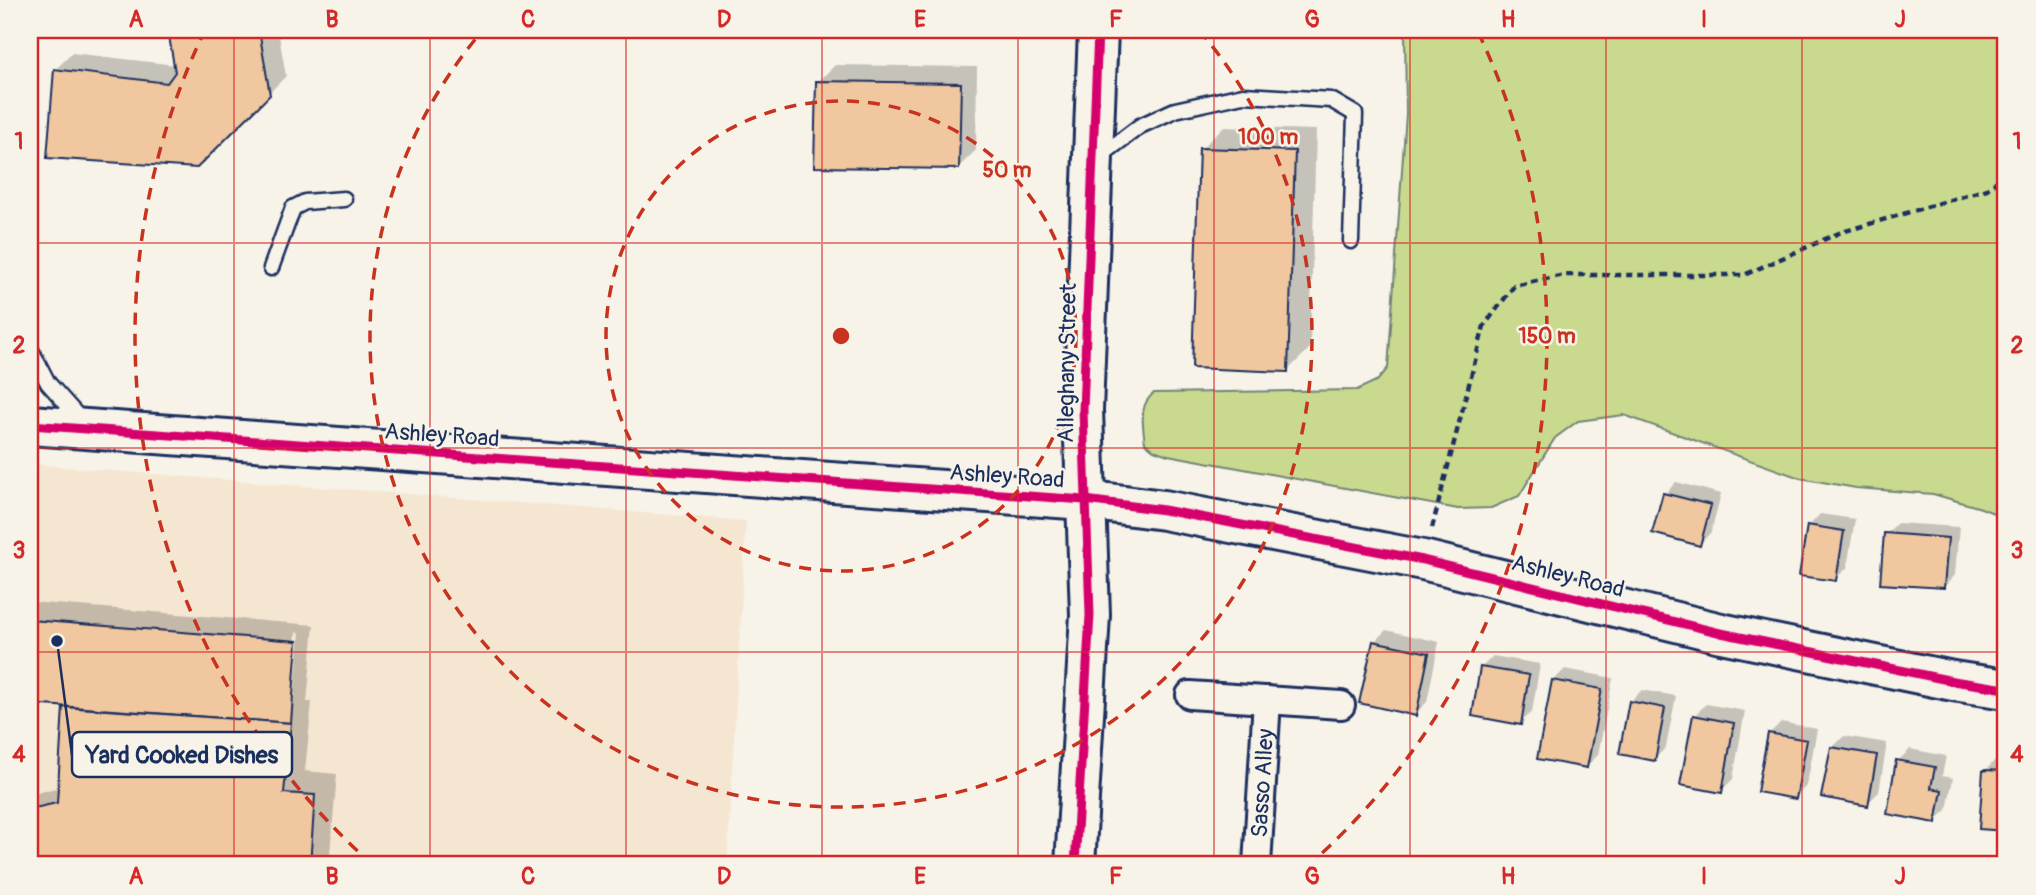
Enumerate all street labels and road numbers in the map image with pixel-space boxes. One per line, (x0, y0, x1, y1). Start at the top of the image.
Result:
street label: Alleghany Street (1051, 282, 1083, 443)
street label: Ashley Road (383, 417, 501, 453)
street label: Ashley Road (948, 458, 1066, 494)
street label: Ashley Road (1509, 548, 1627, 604)
street label: Sasso Alley (1244, 728, 1280, 838)

